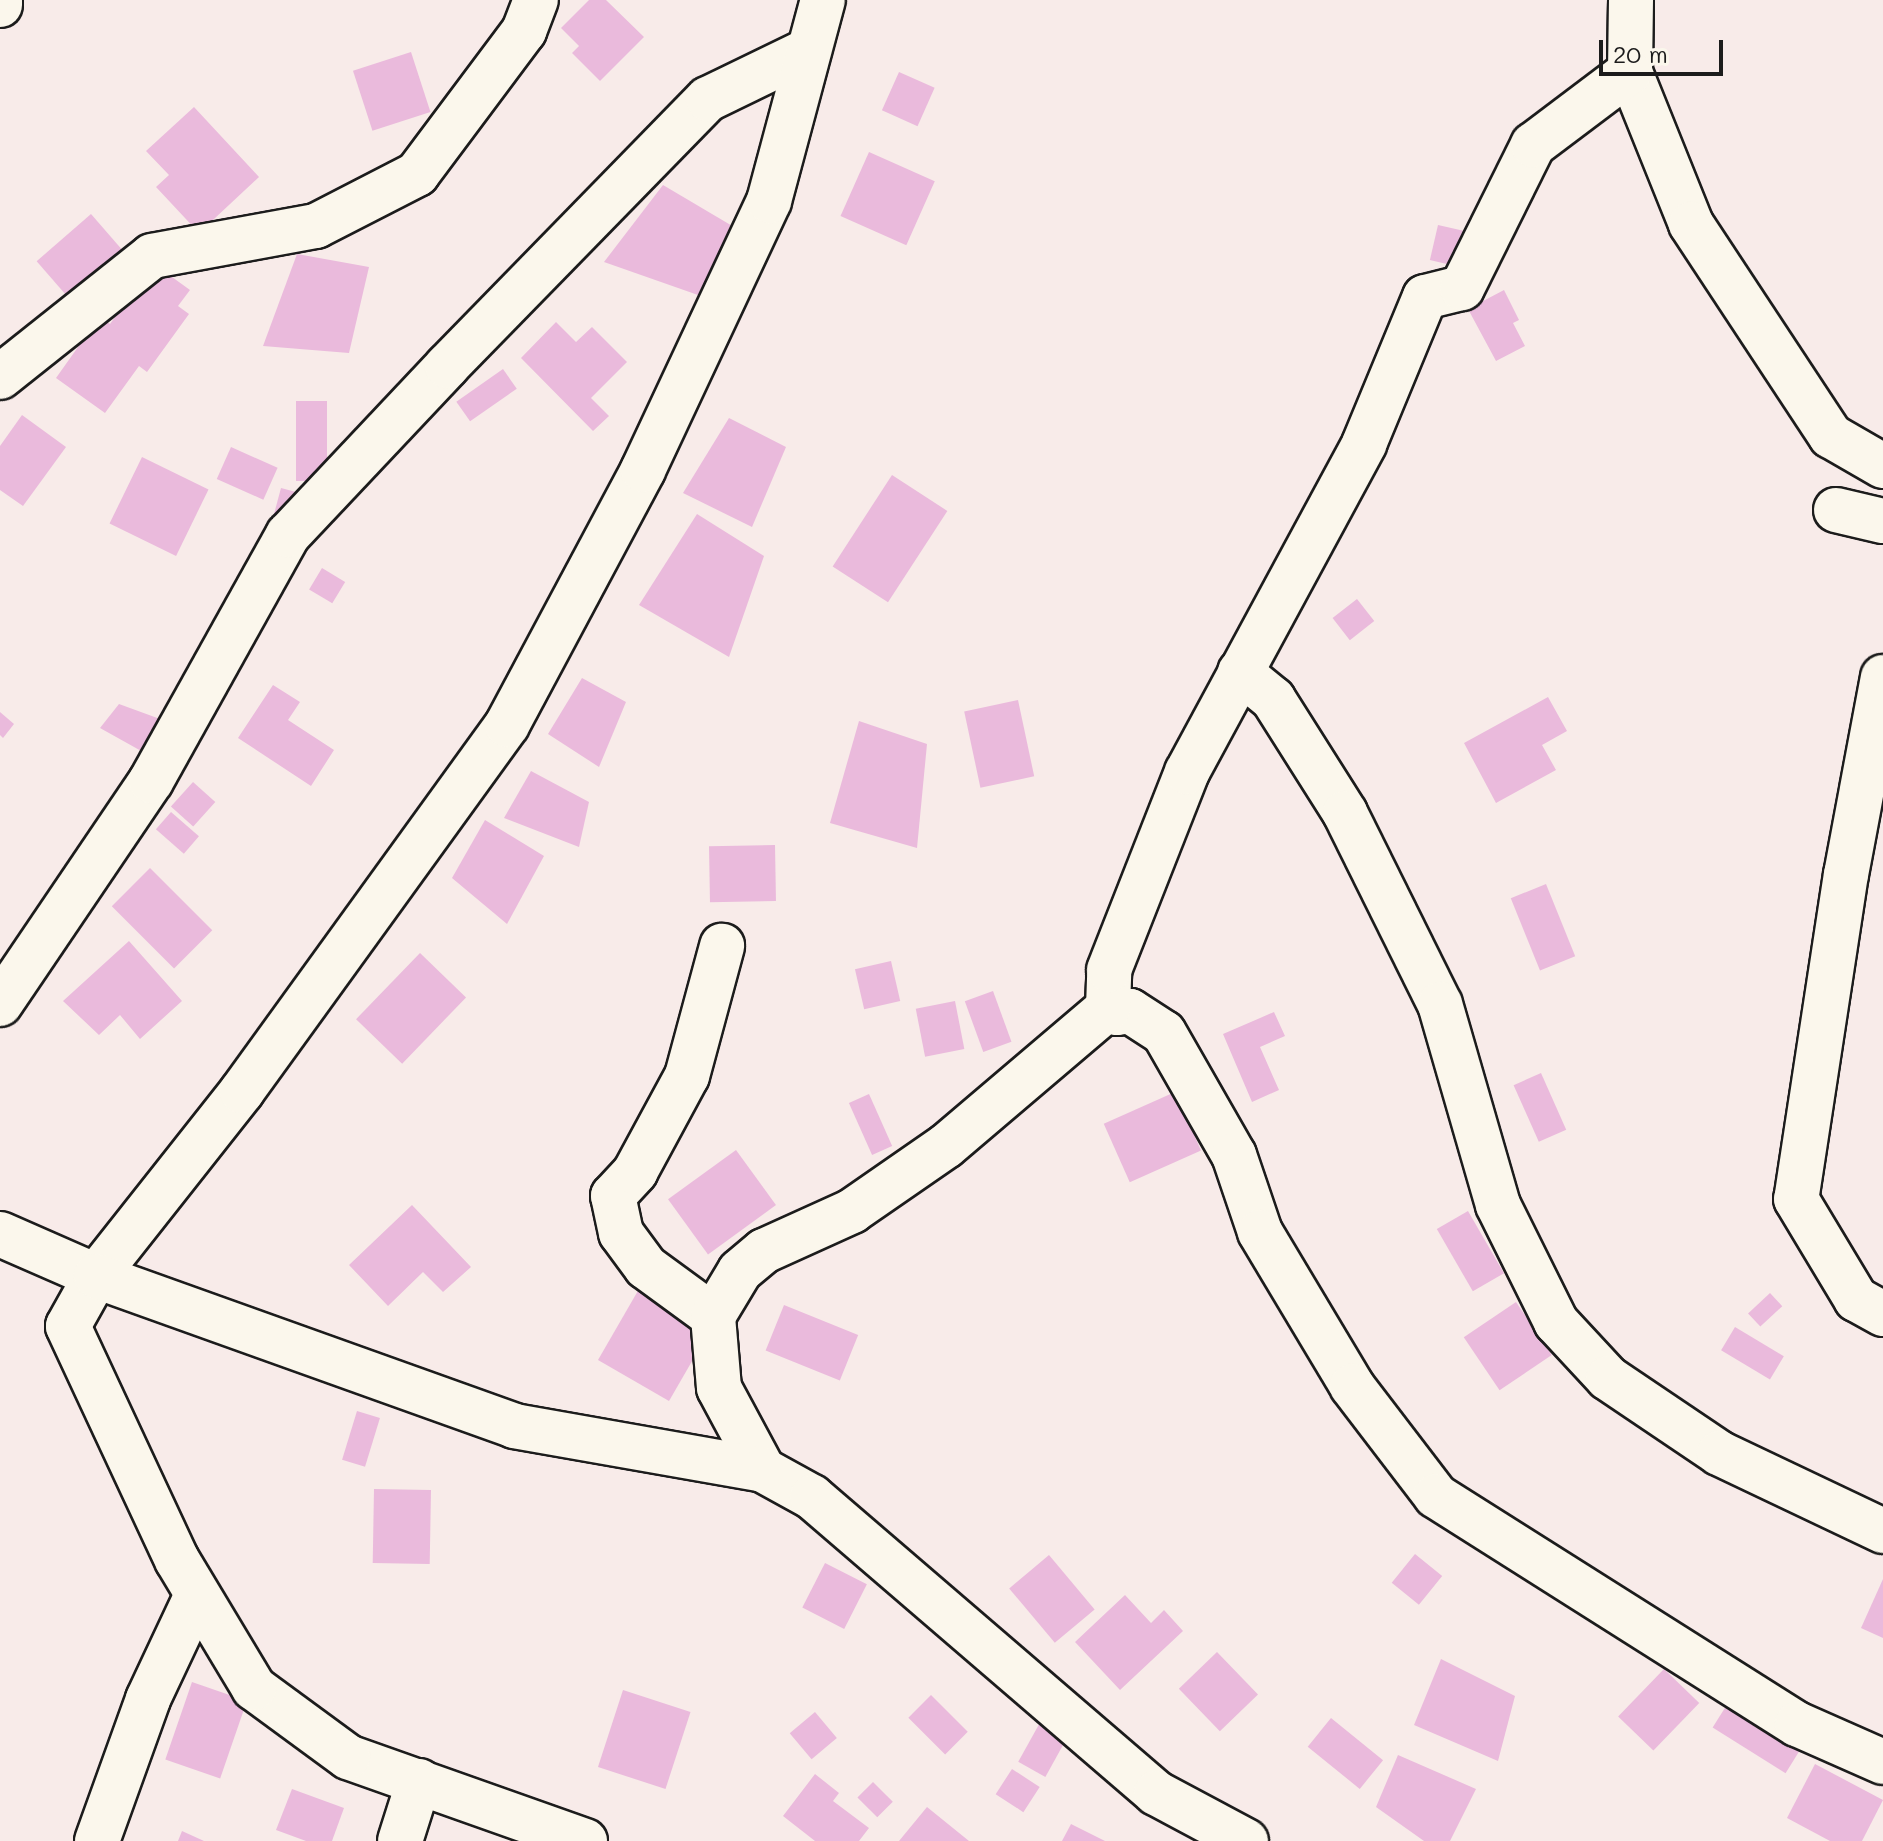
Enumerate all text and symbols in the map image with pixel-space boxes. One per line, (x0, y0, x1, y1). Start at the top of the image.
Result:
scale bar (1603, 24, 1727, 74)
text: 20 m (1613, 38, 1668, 69)

